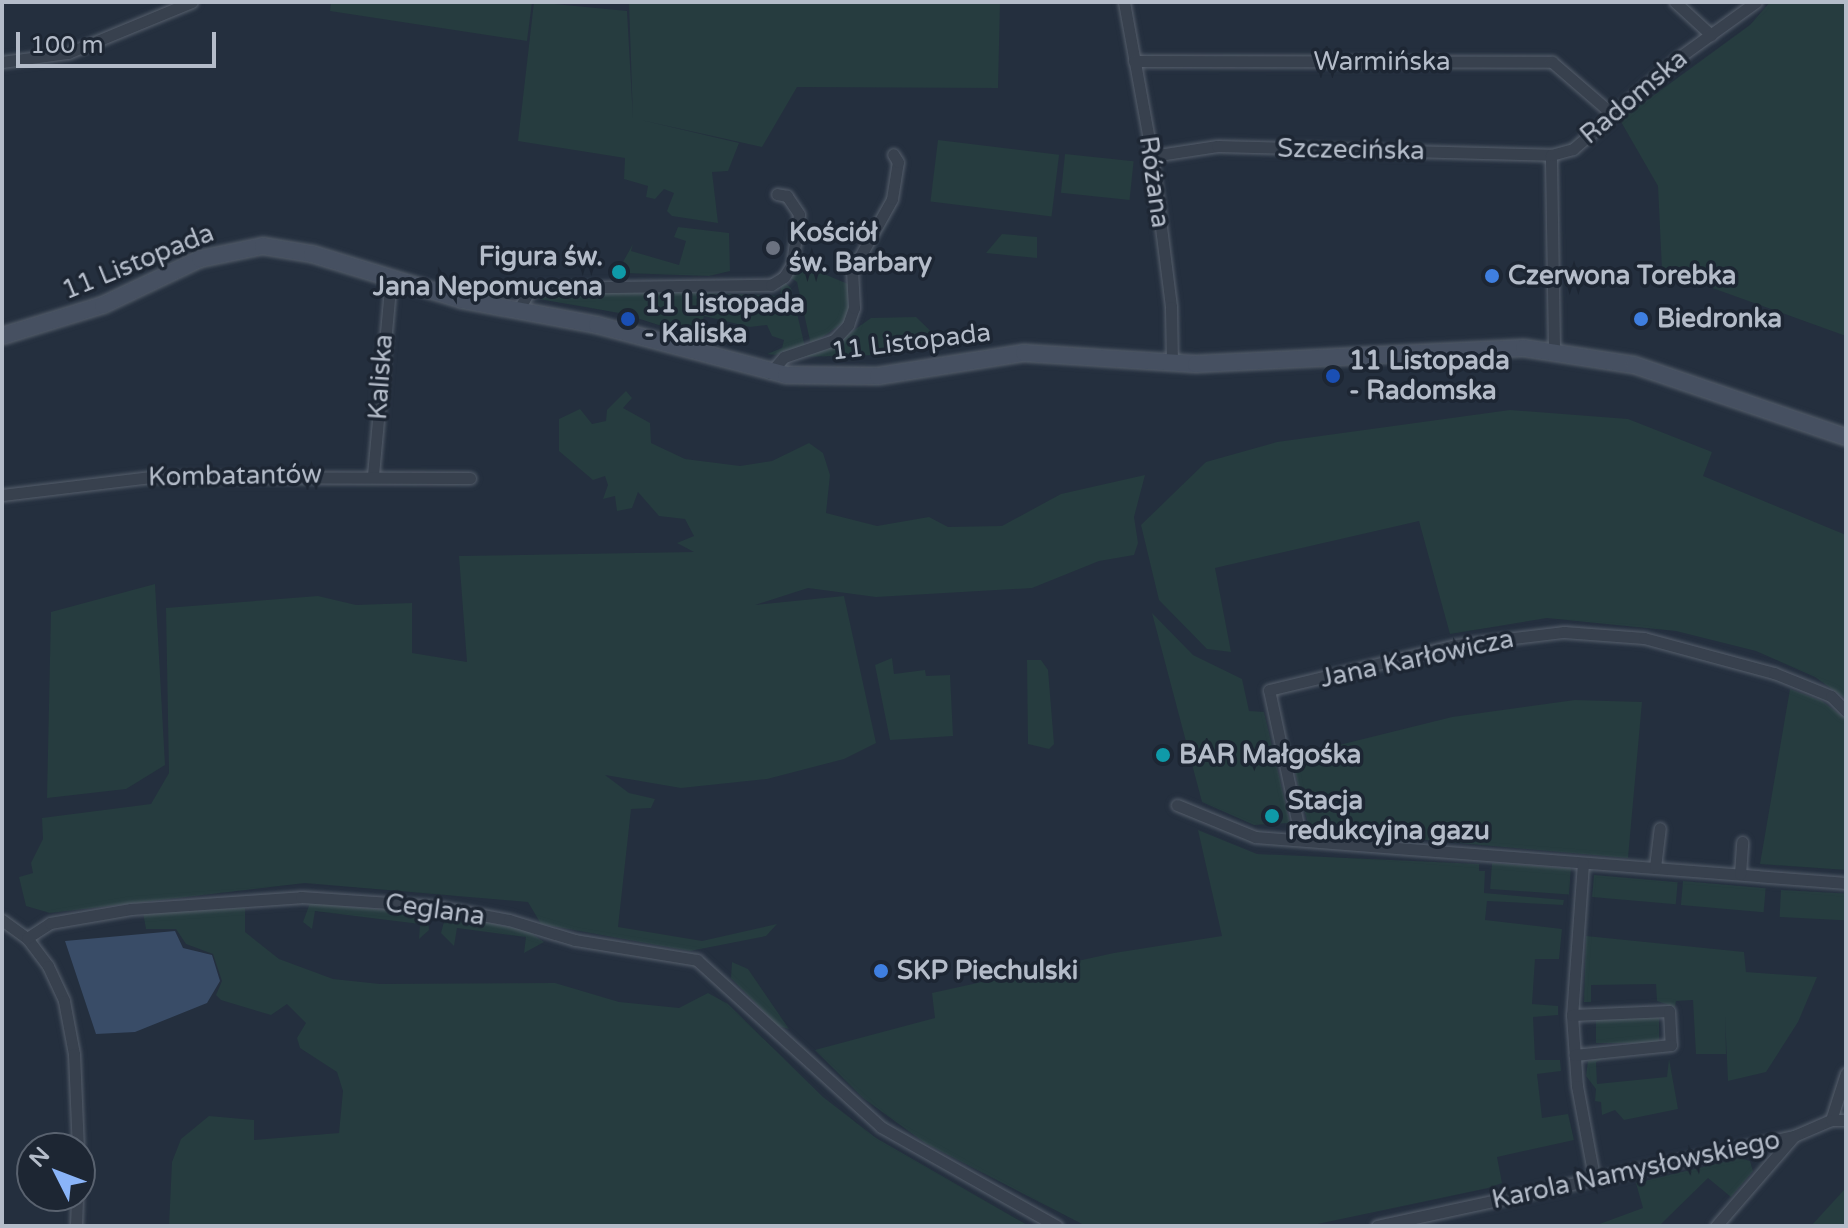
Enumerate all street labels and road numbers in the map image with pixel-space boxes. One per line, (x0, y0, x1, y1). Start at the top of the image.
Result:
street label: Radomska (1574, 43, 1694, 151)
street label: Warmińska (1314, 46, 1450, 78)
street label: Szczecińska (1277, 133, 1425, 167)
street label: Różana (1132, 134, 1176, 230)
street label: 11 Listopada (58, 217, 218, 307)
street label: 11 Listopada (829, 317, 993, 367)
street label: Kaliska (362, 333, 400, 421)
street label: Kombatantów (148, 459, 322, 493)
street label: Jana Karłowicza (1318, 623, 1516, 695)
street label: Ceglana (383, 888, 487, 932)
street label: Karola Namysłowskiego (1489, 1124, 1783, 1216)

